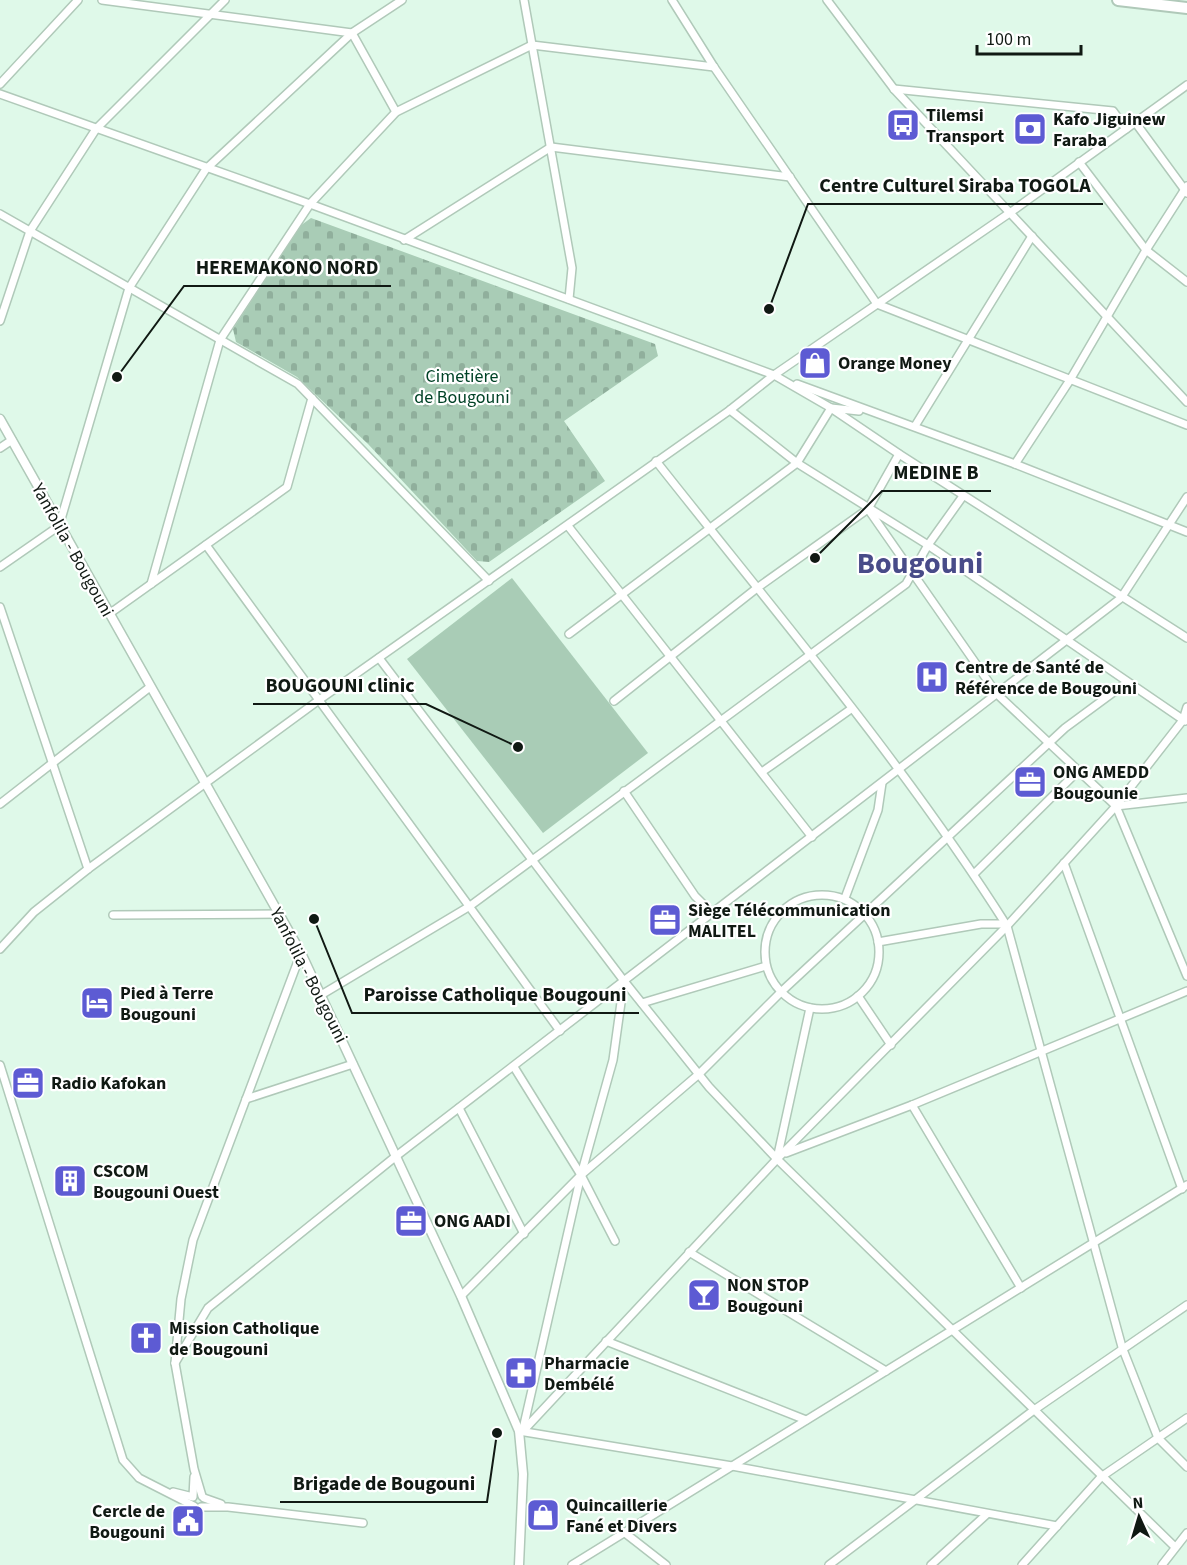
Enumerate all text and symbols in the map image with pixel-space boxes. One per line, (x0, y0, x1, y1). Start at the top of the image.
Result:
scale bar (977, 18, 1080, 56)
text: 100 m (986, 27, 1031, 52)
place label: Tilemsi Transport (926, 103, 1004, 149)
bus stop icon: Tilemsi Transport (885, 107, 921, 143)
place label: Kafo Jiguinew Faraba (1053, 107, 1166, 153)
bank icon: Kafo Jiguinew Faraba (1012, 111, 1048, 147)
callout: Centre Culturel Siraba TOGOLA (808, 166, 1103, 204)
text: Centre Culturel Siraba TOGOLA (819, 172, 1091, 200)
callout: HEREMAKONO NORD (184, 248, 391, 286)
text: HEREMAKONO NORD (196, 254, 378, 282)
shop icon: Orange Money (797, 345, 833, 381)
place label: Orange Money (838, 351, 952, 376)
park label: Cimetière de Bougouni (414, 364, 510, 410)
callout: MEDINE B (882, 453, 991, 491)
text: MEDINE B (893, 459, 979, 487)
street label: Yanfolila - Bougouni (25, 478, 120, 622)
district label: Bougouni (857, 542, 983, 585)
place label: Centre de Santé de Référence de Bougouni (955, 655, 1137, 701)
hospital icon: Centre de Santé de Référence de Bougouni (914, 659, 950, 695)
callout: BOUGOUNI clinic (253, 666, 426, 704)
text: BOUGOUNI clinic (265, 672, 415, 700)
place label: ONG AMEDD Bougounie (1053, 760, 1149, 806)
office icon: ONG AMEDD Bougounie (1012, 764, 1048, 800)
place label: Siège Télécommunication MALITEL (688, 898, 891, 944)
street label: Yanfolila - Bougouni (263, 902, 354, 1047)
office icon: Siège Télécommunication MALITEL (647, 902, 683, 938)
callout: Paroisse Catholique Bougouni (352, 975, 639, 1013)
place label: Pied à Terre Bougouni (120, 981, 213, 1027)
text: Paroisse Catholique Bougouni (364, 981, 626, 1009)
hotel icon: Pied à Terre Bougouni (79, 985, 115, 1021)
office icon: Radio Kafokan (10, 1065, 46, 1101)
place label: Radio Kafokan (51, 1071, 166, 1096)
place label: CSCOM Bougouni Ouest (93, 1159, 219, 1205)
building icon: CSCOM Bougouni Ouest (52, 1163, 88, 1199)
office icon: ONG AADI (393, 1203, 429, 1239)
place label: ONG AADI (434, 1209, 511, 1234)
place label: NON STOP Bougouni (727, 1273, 809, 1319)
bar icon: NON STOP Bougouni (686, 1277, 722, 1313)
place label: Mission Catholique de Bougouni (169, 1316, 319, 1362)
church icon: Mission Catholique de Bougouni (128, 1320, 164, 1356)
place label: Pharmacie Dembélé (544, 1351, 629, 1397)
pharmacy icon: Pharmacie Dembélé (503, 1355, 539, 1391)
callout: Brigade de Bougouni (280, 1464, 487, 1502)
text: Brigade de Bougouni (293, 1470, 475, 1498)
north arrow (1109, 1487, 1169, 1547)
text: N (1132, 1492, 1144, 1514)
place label: Quincaillerie Fané et Divers (566, 1493, 677, 1539)
shop icon: Quincaillerie Fané et Divers (525, 1497, 561, 1533)
place label: Cercle de Bougouni (89, 1499, 165, 1545)
public building icon: Cercle de Bougouni (170, 1503, 206, 1539)

